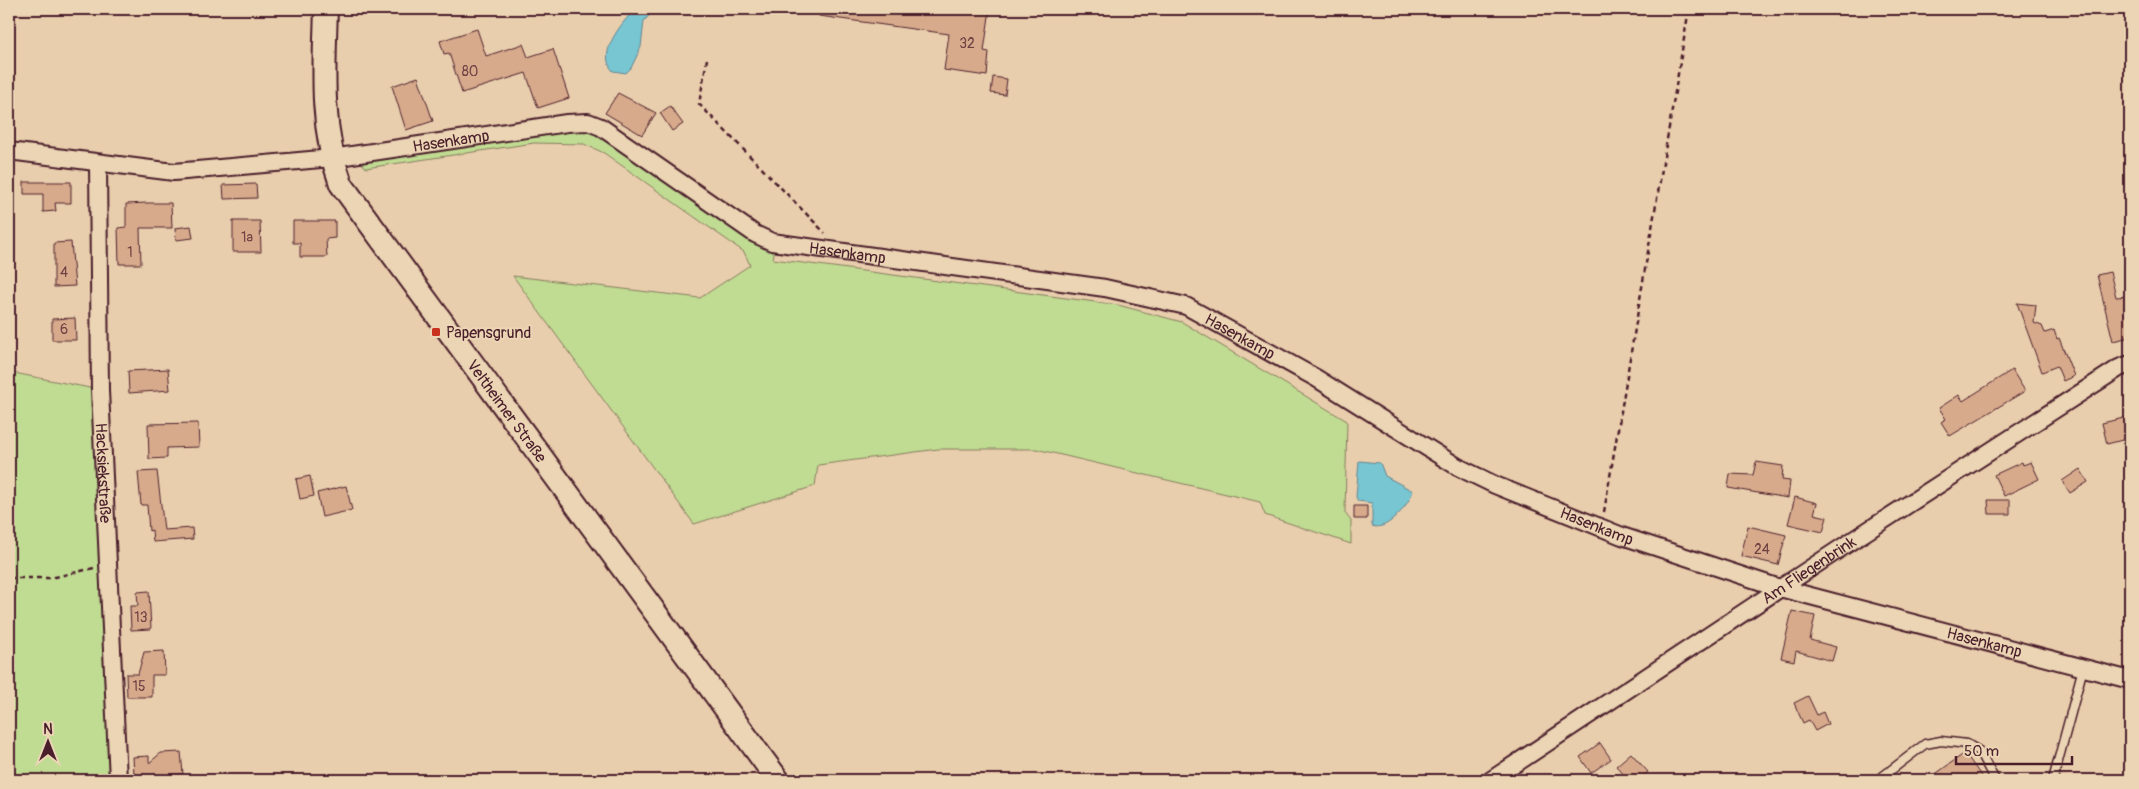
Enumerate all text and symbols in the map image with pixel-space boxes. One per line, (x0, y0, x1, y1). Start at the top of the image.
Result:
house number: 32 (959, 35, 975, 52)
house number: 80 (462, 63, 478, 80)
street label: Hasenkamp (411, 126, 491, 157)
house number: 1a (241, 229, 253, 246)
street label: Hasenkamp (808, 238, 887, 269)
house number: 1 (127, 244, 133, 261)
house number: 4 (60, 264, 68, 281)
street label: Hasenkamp (1201, 309, 1278, 364)
house number: 6 (60, 321, 68, 338)
place label: Papensgrund (446, 323, 531, 343)
marker: Papensgrund (430, 326, 442, 338)
street label: Veltheimer Straße (462, 356, 551, 467)
street label: Hacksiekstraße (91, 422, 115, 524)
street label: Hasenkamp (1557, 503, 1636, 550)
street label: Am Fliegenbrink (1758, 532, 1860, 609)
house number: 24 (1754, 541, 1770, 558)
house number: 13 (134, 609, 148, 626)
street label: Hasenkamp (1944, 623, 2024, 662)
house number: 15 (132, 678, 146, 695)
north arrow (22, 716, 72, 766)
text: N (43, 721, 53, 738)
scale bar (1956, 734, 2073, 766)
text: 50 m (1964, 742, 1999, 761)

